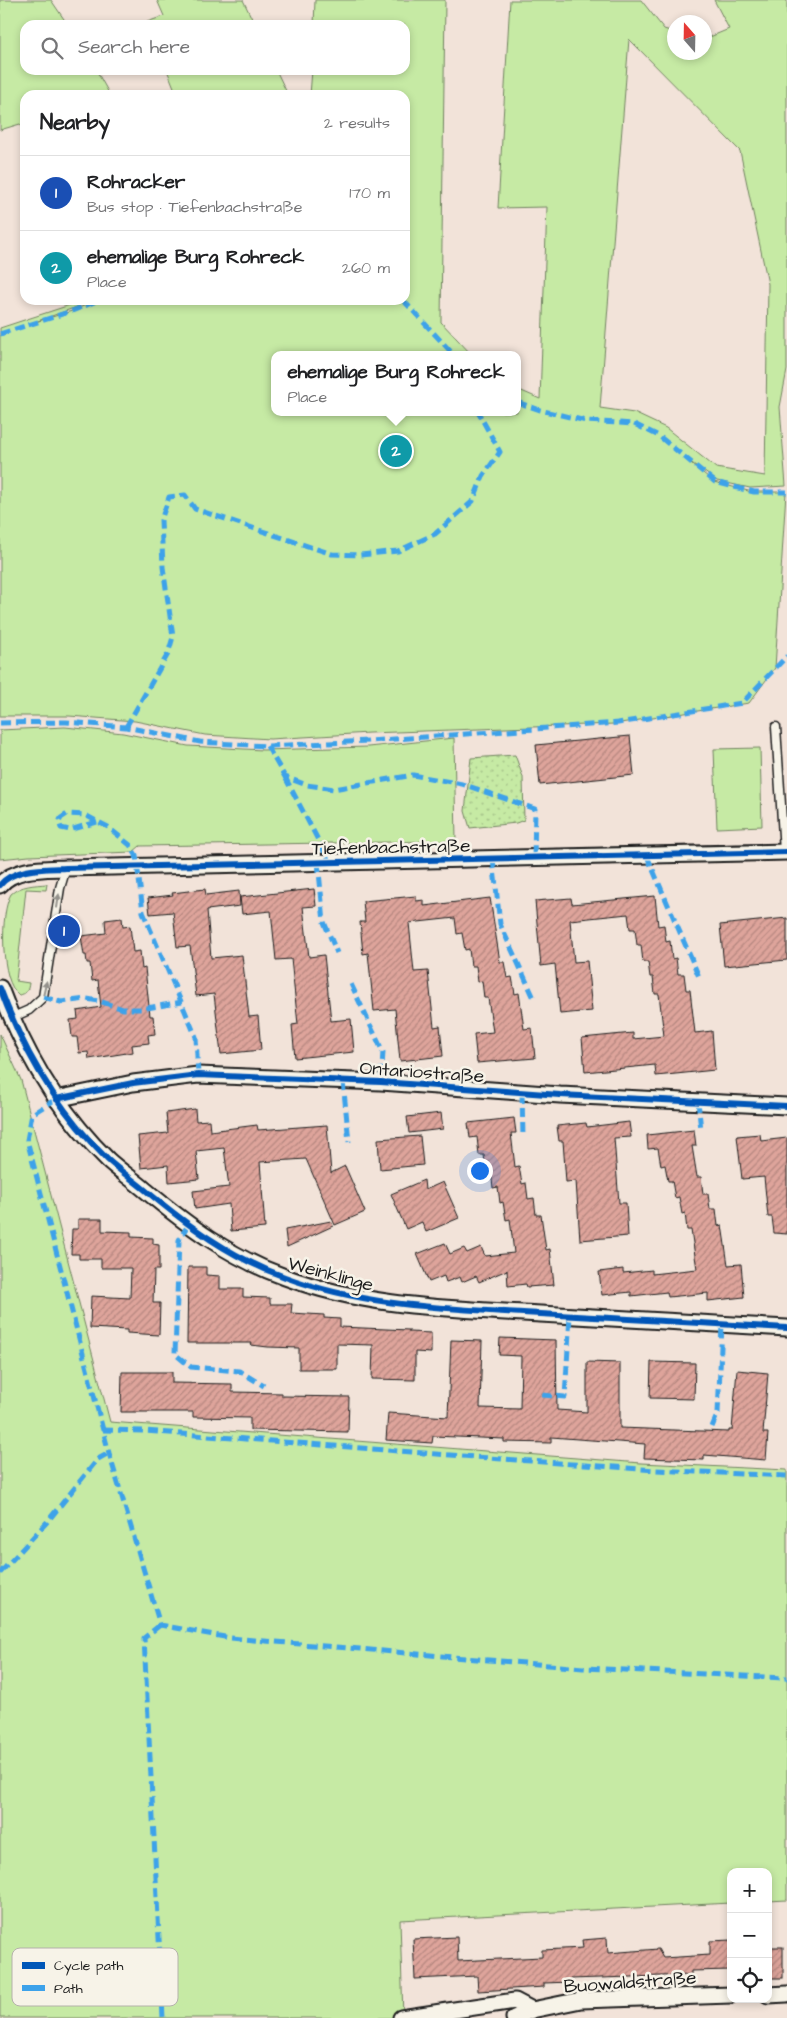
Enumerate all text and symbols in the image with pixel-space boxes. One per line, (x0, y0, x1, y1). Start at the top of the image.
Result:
north arrow (667, 15, 712, 60)
search box (20, 20, 410, 75)
icon: search (38, 34, 66, 62)
text: Search here (78, 34, 190, 61)
text: Nearby (40, 108, 110, 137)
text: 2 results (324, 112, 390, 134)
text: Rohracker (87, 169, 185, 196)
text: 1 (55, 182, 57, 204)
text: 170 m (349, 182, 390, 204)
text: Bus stop · Tiefenbachstraße (87, 196, 302, 218)
text: ehemalige Burg Rohreck (87, 244, 304, 271)
text: 2 (51, 257, 61, 279)
text: 260 m (342, 257, 390, 279)
text: Place (87, 271, 127, 293)
popup (271, 351, 521, 416)
text: ehemalige Burg Rohreck (287, 359, 505, 386)
text: Place (287, 386, 327, 408)
pin: 2 (380, 432, 412, 470)
street label: Tiefenbachstraße (311, 833, 471, 862)
one-way arrow (54, 893, 62, 909)
pin: 1 (48, 912, 80, 950)
one-way arrow (41, 980, 49, 995)
street label: Ontariostraße (359, 1055, 485, 1090)
your location (467, 1158, 493, 1184)
street label: Weinklinge (285, 1250, 376, 1300)
map controls (727, 1868, 772, 2003)
button: + (727, 1868, 772, 1913)
button: − (727, 1913, 772, 1958)
legend (12, 1948, 178, 2006)
text: Cycle path (54, 1956, 123, 1976)
button: locate (727, 1958, 772, 2003)
street label: Buowaldstraße (563, 1964, 697, 2001)
text: Path (54, 1979, 83, 1999)

